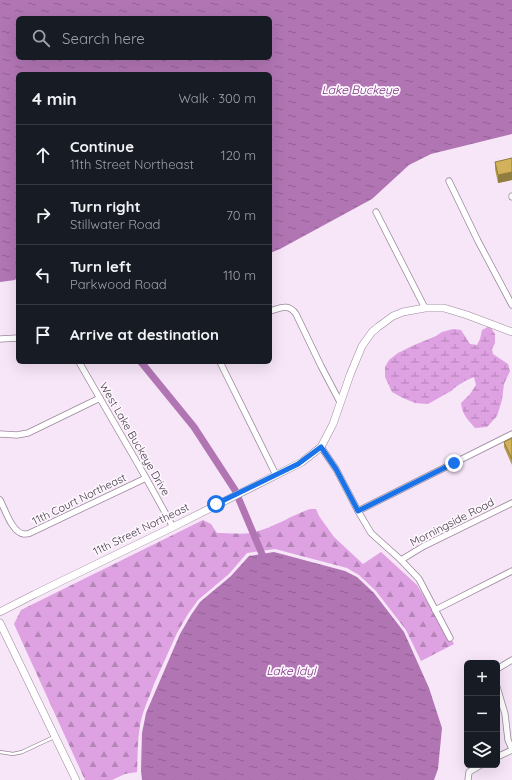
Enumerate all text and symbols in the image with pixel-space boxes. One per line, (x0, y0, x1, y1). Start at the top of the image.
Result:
search box (16, 16, 272, 60)
icon: search (30, 27, 52, 49)
text: Search here (62, 29, 145, 48)
water label: Lake Buckeye (321, 82, 400, 97)
text: 4 min (32, 88, 77, 109)
text: Walk · 300 m (178, 90, 256, 106)
text: Continue (70, 137, 134, 156)
icon: ahead (32, 144, 54, 166)
text: 120 m (221, 147, 256, 163)
text: 11th Street Northeast (70, 156, 194, 172)
text: Turn right (70, 197, 141, 216)
icon: right (32, 204, 54, 226)
text: 70 m (226, 207, 256, 223)
text: Stillwater Road (70, 216, 160, 232)
text: Turn left (70, 257, 132, 276)
icon: left (32, 264, 54, 286)
text: 110 m (223, 267, 256, 283)
text: Parkwood Road (70, 276, 167, 292)
icon: arrive (32, 324, 54, 346)
text: Arrive at destination (70, 325, 219, 344)
street label: West Lake Buckeye Drive (97, 380, 173, 498)
route end (445, 454, 463, 472)
street label: 11th Court Northeast (30, 470, 129, 528)
route start (207, 495, 225, 513)
street label: Morningside Road (408, 495, 496, 549)
street label: 11th Street Northeast (91, 500, 191, 558)
map controls (464, 660, 500, 768)
button: + (464, 660, 500, 696)
water label: Lake Idyl (266, 663, 317, 678)
button: − (464, 696, 500, 732)
button: layers (464, 732, 500, 768)

